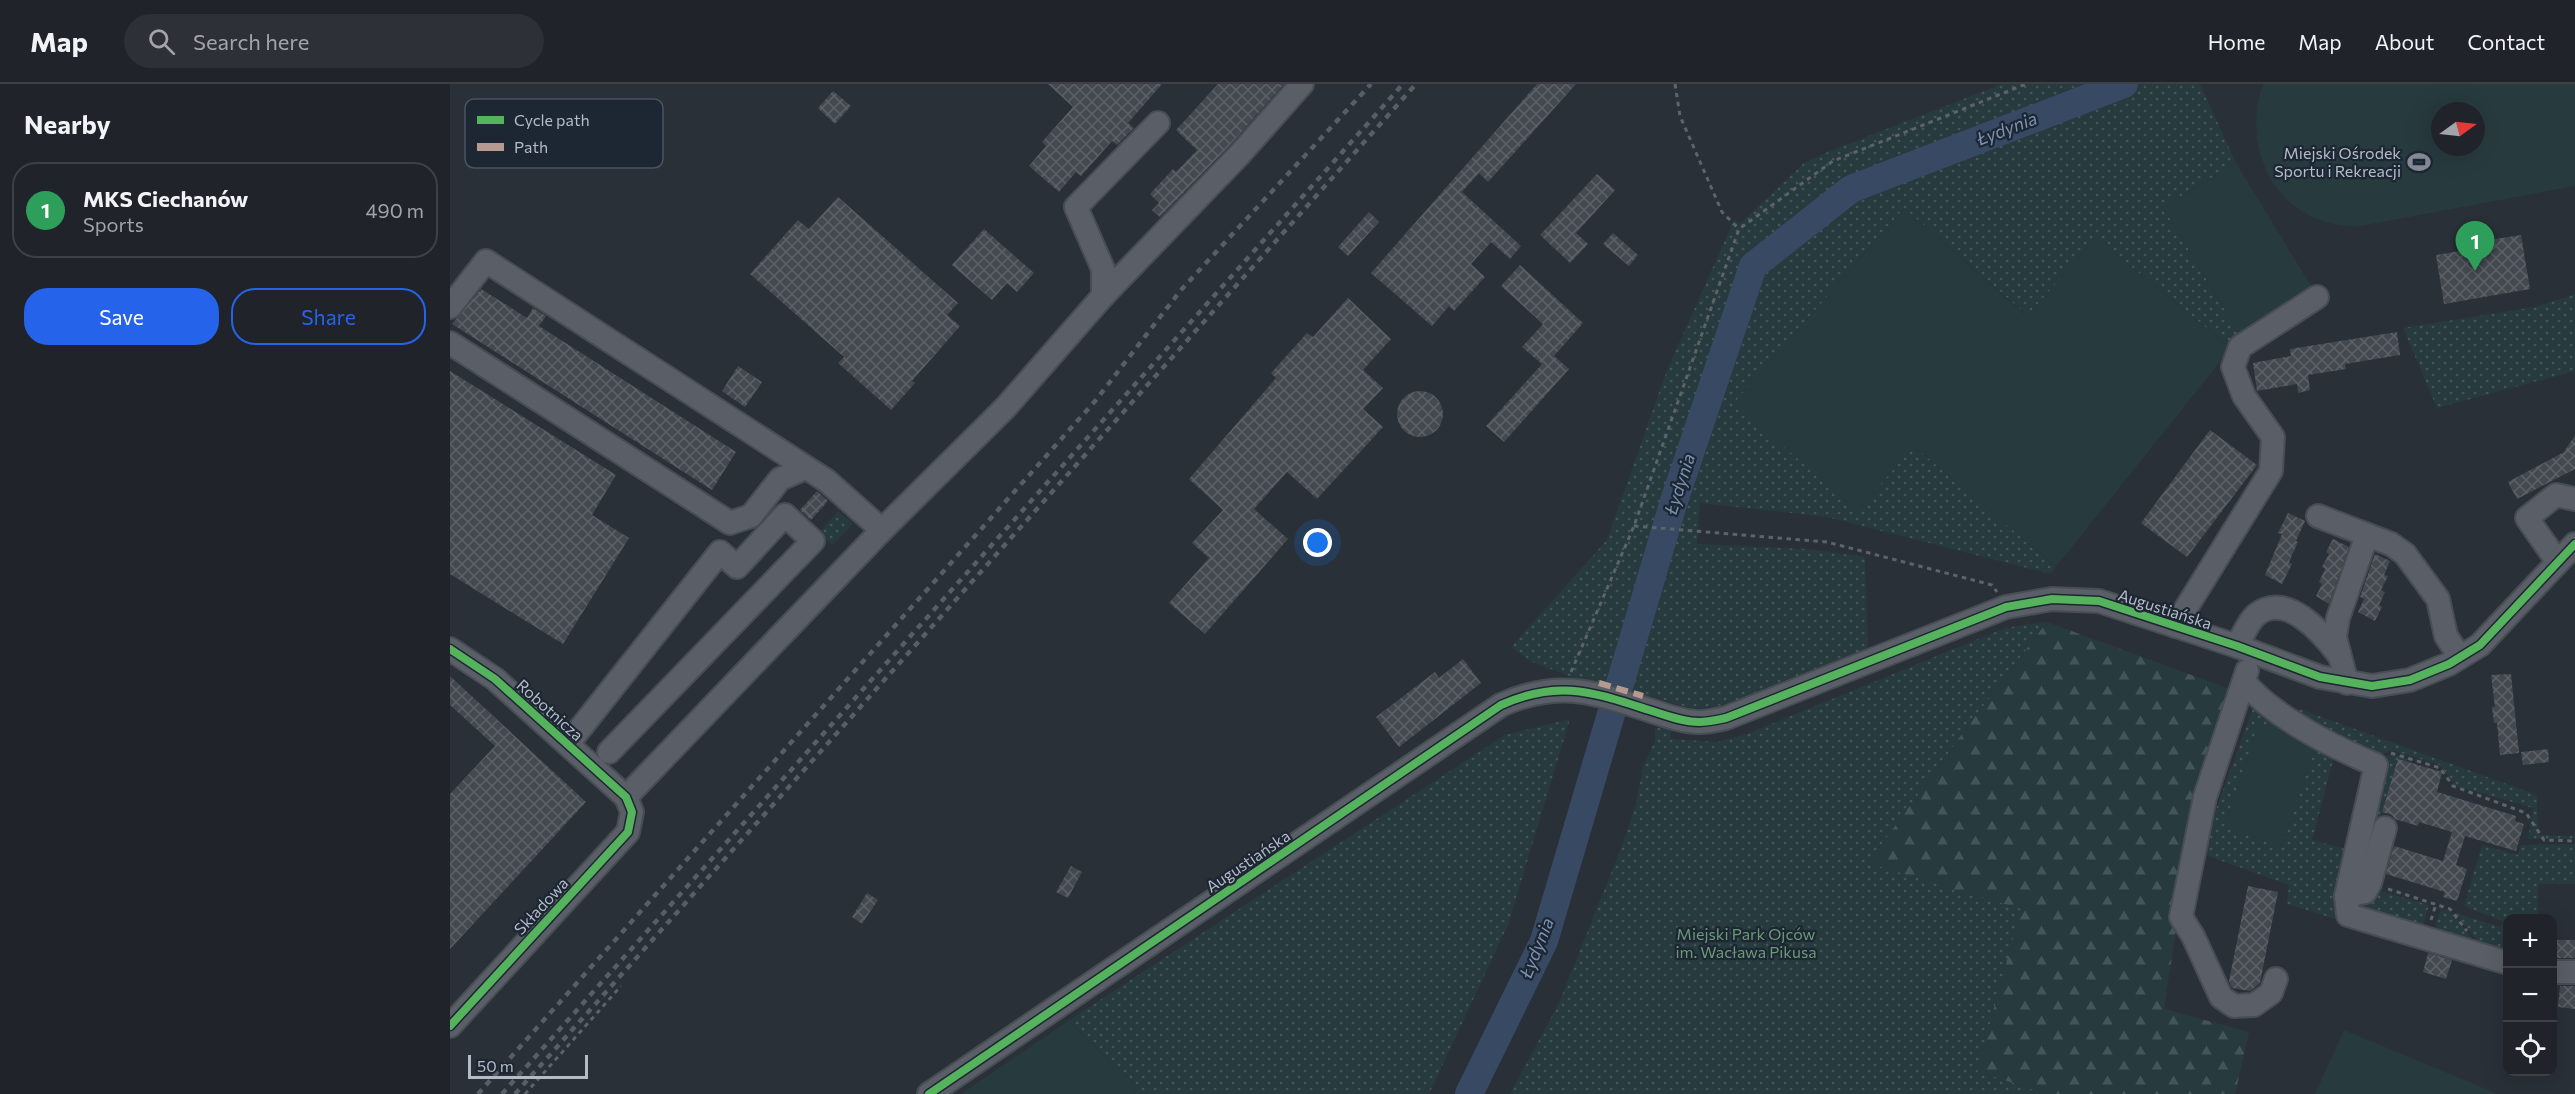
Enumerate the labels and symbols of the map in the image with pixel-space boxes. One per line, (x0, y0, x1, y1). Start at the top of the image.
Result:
legend (465, 99, 663, 168)
north arrow (2431, 102, 2485, 156)
water label: Łydynia (1973, 107, 2040, 150)
text: Cycle path (514, 110, 590, 129)
text: Path (514, 137, 548, 156)
place label: Miejski Ośrodek Sportu i Rekreacji (2274, 143, 2401, 180)
sports icon: Miejski Ośrodek Sportu i Rekreacji (2406, 149, 2432, 175)
pin: 1 (2456, 222, 2494, 271)
water label: Łydynia (1659, 450, 1699, 517)
your location (1303, 528, 1332, 557)
street label: Augustiańska (2116, 584, 2214, 633)
street label: Robotnicza (513, 675, 587, 744)
street label: Augustiańska (1202, 826, 1293, 896)
street label: Składowa (510, 873, 572, 938)
water label: Łydynia (1514, 914, 1558, 981)
park label: Miejski Park Ojców im. Wacława Pikusa (1675, 924, 1817, 961)
scale bar (468, 1052, 588, 1080)

